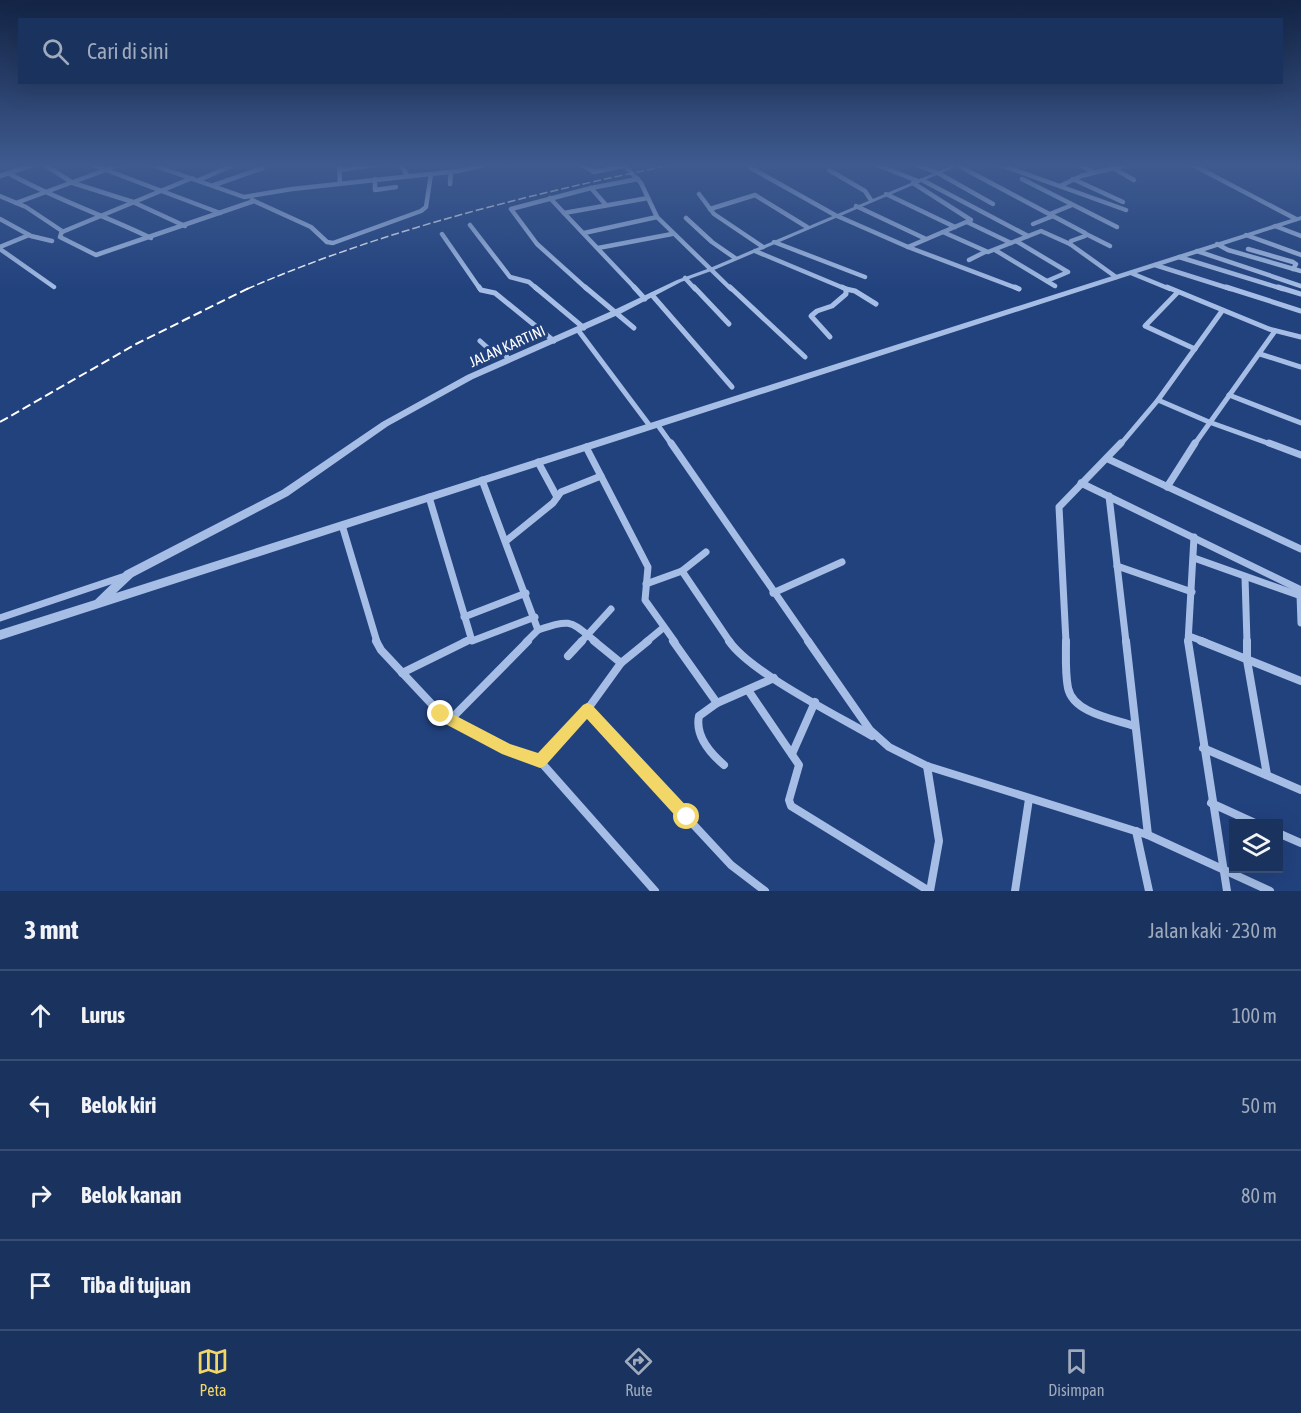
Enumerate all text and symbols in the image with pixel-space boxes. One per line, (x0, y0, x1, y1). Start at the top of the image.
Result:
search box (18, 18, 1283, 84)
icon: search (39, 35, 72, 68)
text: Cari di sini (87, 38, 169, 64)
street label: JALAN KARTINI (466, 322, 548, 370)
route end (427, 700, 453, 726)
route start (673, 803, 699, 829)
map controls (1229, 819, 1283, 873)
button: layers (1229, 819, 1283, 873)
text: 3 mnt (24, 915, 79, 945)
text: Jalan kaki · 230 m (1148, 919, 1277, 942)
icon: ahead (24, 999, 57, 1032)
text: Lurus (81, 1002, 125, 1028)
text: 100 m (1232, 1004, 1277, 1027)
icon: left (24, 1089, 57, 1122)
text: Belok kiri (81, 1092, 156, 1118)
text: 50 m (1241, 1094, 1277, 1117)
icon: right (24, 1179, 57, 1212)
text: Belok kanan (81, 1182, 182, 1208)
text: 80 m (1241, 1184, 1277, 1207)
icon: arrive (24, 1269, 57, 1302)
text: Tiba di tujuan (81, 1272, 191, 1298)
tab: Peta (196, 1345, 229, 1399)
tab: Rute (622, 1345, 655, 1399)
tab: Disimpan (1048, 1345, 1105, 1399)

